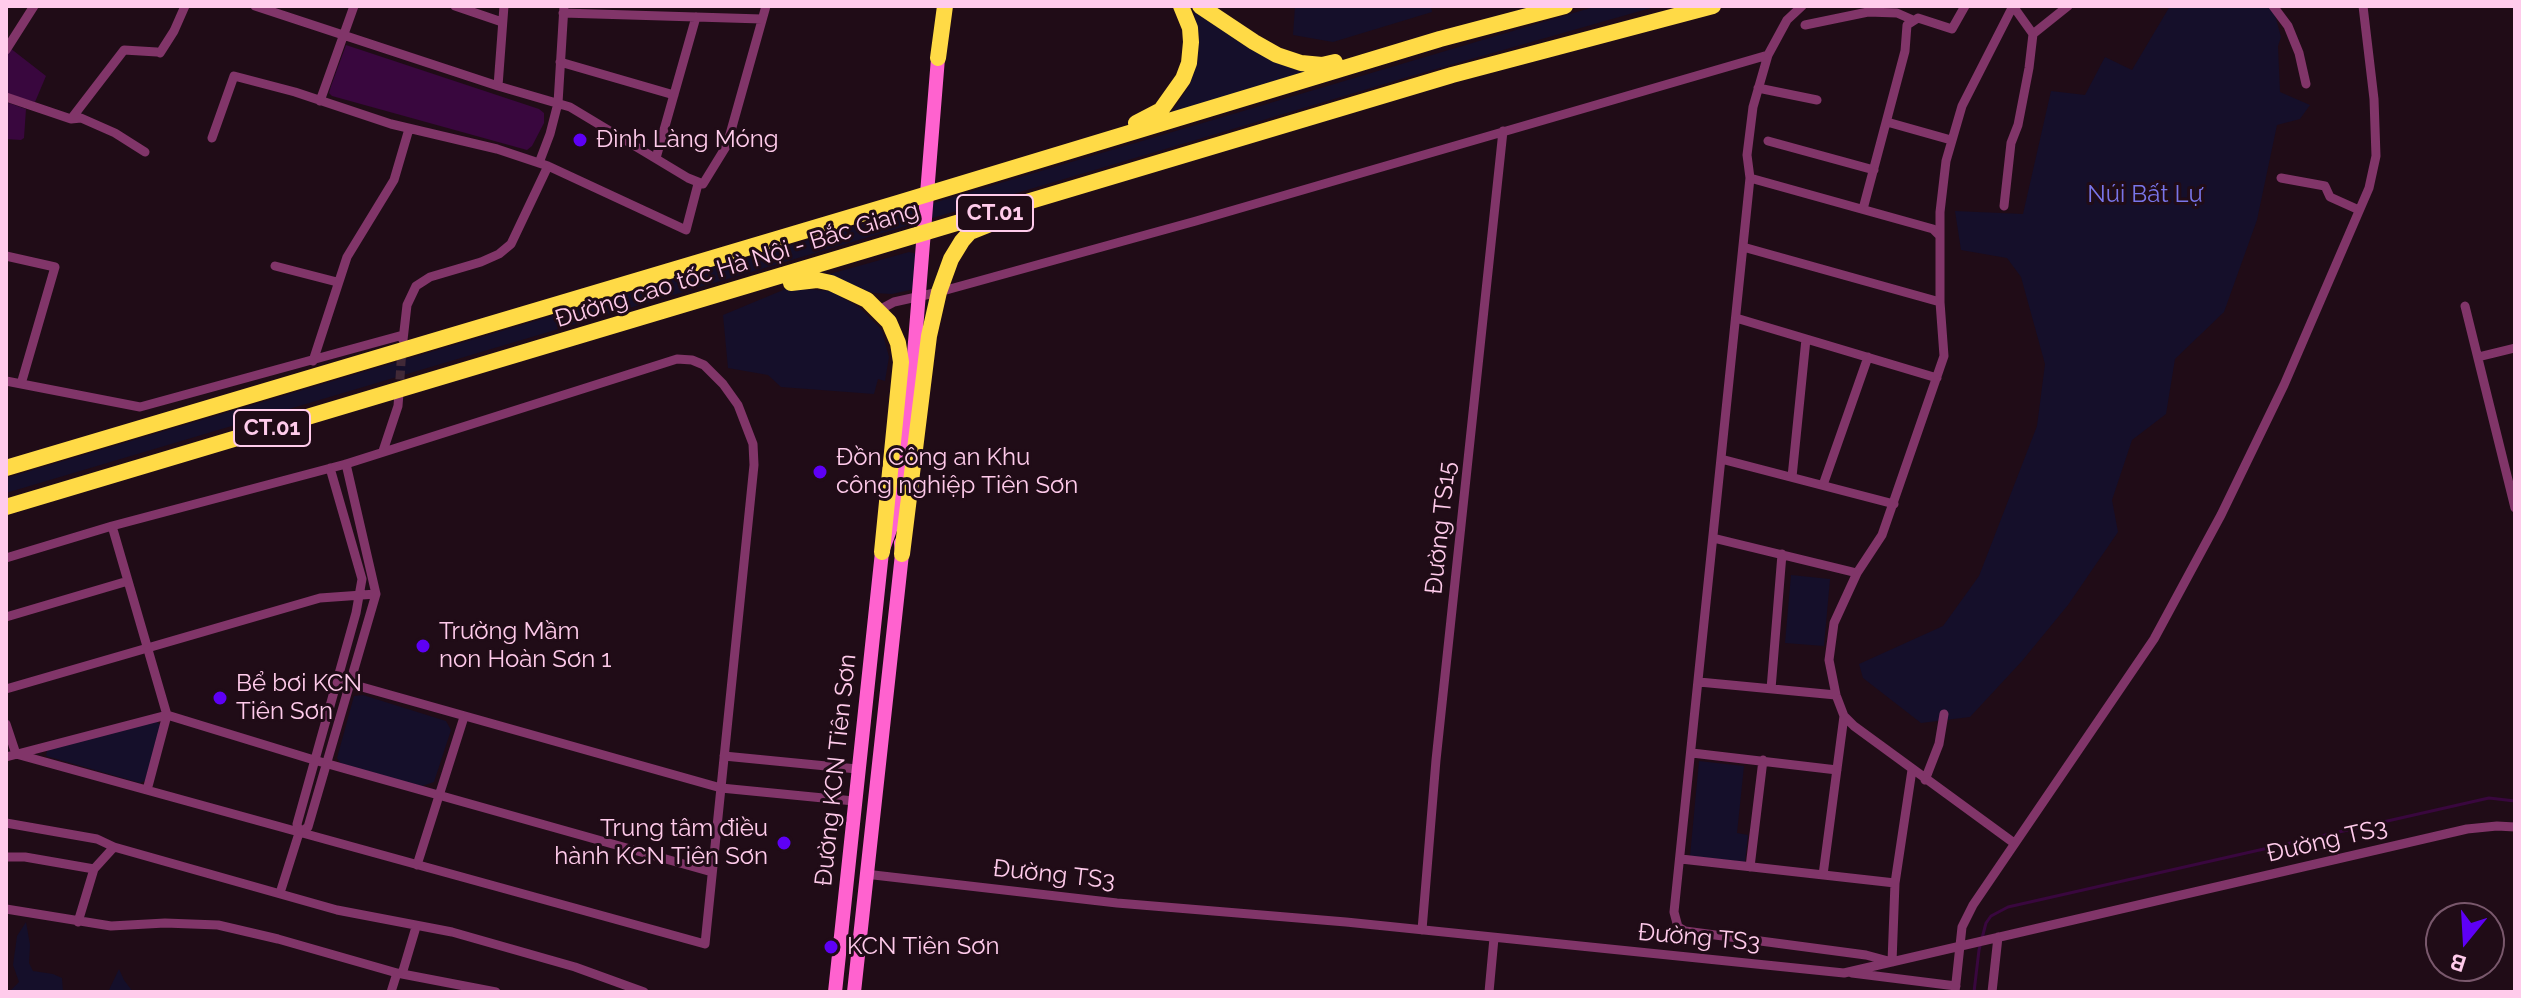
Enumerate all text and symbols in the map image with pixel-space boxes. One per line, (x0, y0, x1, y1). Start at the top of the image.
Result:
place label: Đình Làng Móng (596, 126, 779, 154)
marker: Đình Làng Móng (571, 131, 589, 149)
park label: Núi Bất Lự (2087, 181, 2203, 209)
road number: CT.01 (957, 195, 1033, 231)
street label: Đường cao tốc Hà Nội - Bắc Giang (552, 196, 922, 334)
road number: CT.01 (234, 410, 310, 446)
place label: Đồn Công an Khu công nghiệp Tiên Sơn (836, 444, 1078, 500)
street label: Đường TS15 (1420, 460, 1462, 596)
marker: Đồn Công an Khu công nghiệp Tiên Sơn (811, 463, 829, 481)
place label: Trường Mầm non Hoàn Sơn 1 (439, 618, 612, 674)
marker: Trường Mầm non Hoàn Sơn 1 (414, 637, 432, 655)
street label: Đường KCN Tiên Sơn (809, 652, 863, 888)
place label: Bể bơi KCN Tiên Sơn (236, 670, 362, 726)
marker: Bể bơi KCN Tiên Sơn (211, 689, 229, 707)
street label: Đường TS3 (2264, 813, 2390, 869)
place label: Trung tâm điều hành KCN Tiên Sơn (554, 815, 768, 871)
marker: Trung tâm điều hành KCN Tiên Sơn (775, 834, 793, 852)
street label: Đường TS3 (991, 854, 1117, 896)
north arrow (2425, 902, 2505, 982)
street label: Đường TS3 (1637, 918, 1761, 958)
place label: KCN Tiên Sơn (847, 933, 1000, 961)
marker: KCN Tiên Sơn (822, 938, 840, 956)
text: B (2447, 948, 2469, 978)

